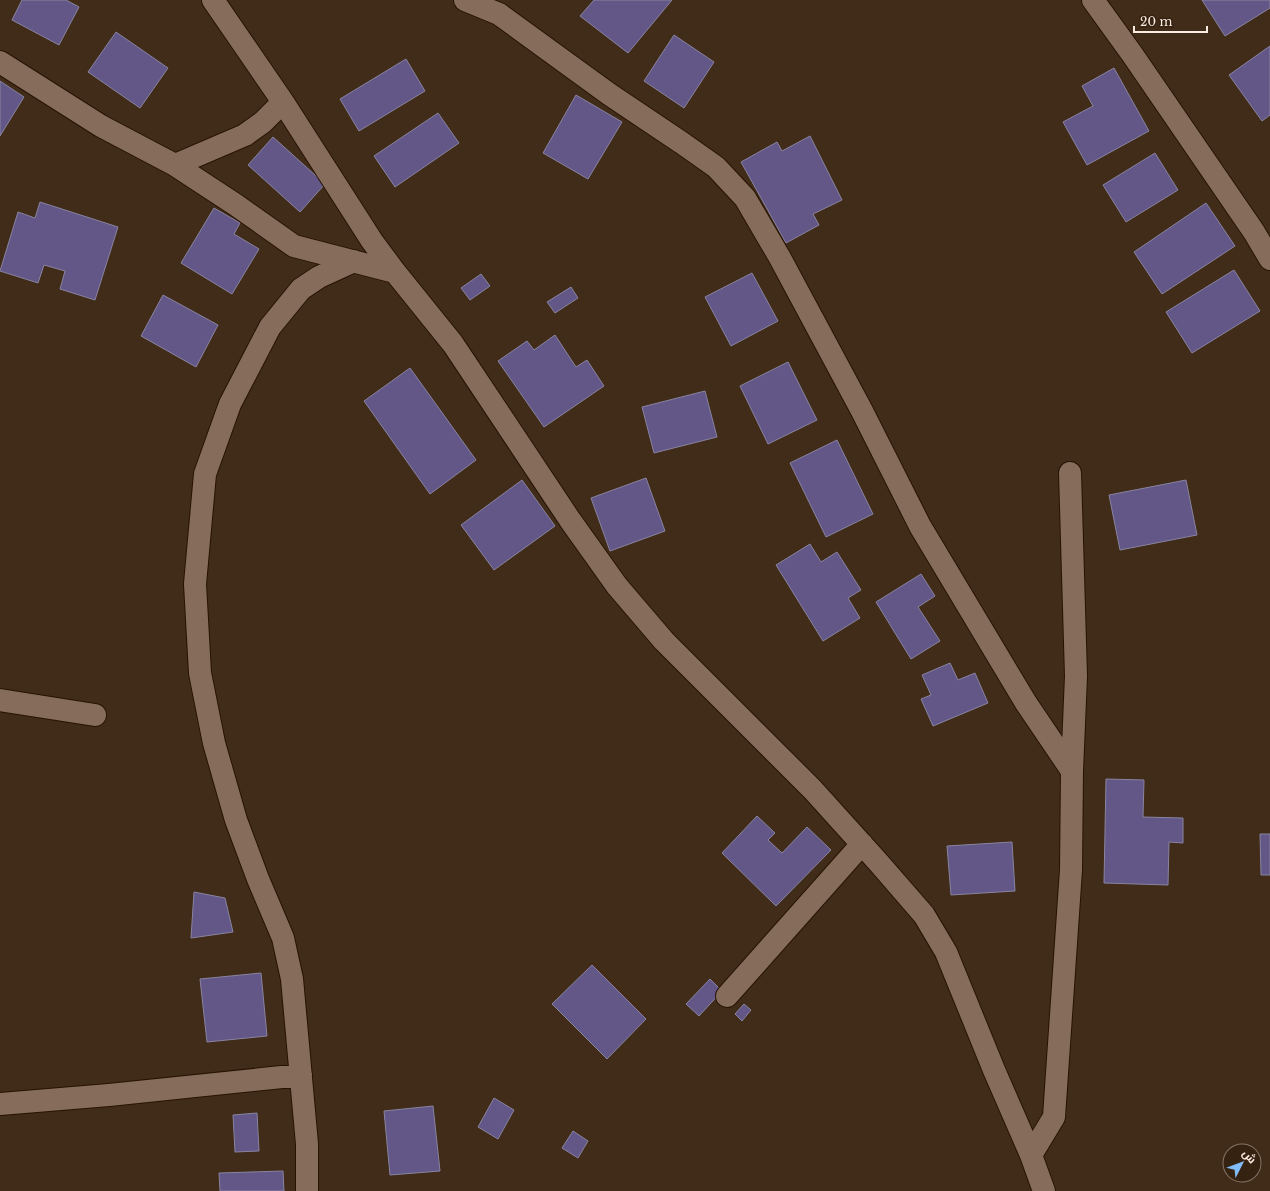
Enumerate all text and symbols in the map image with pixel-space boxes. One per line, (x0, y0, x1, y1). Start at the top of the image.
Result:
scale bar (1134, 8, 1207, 34)
text: 20 m (1140, 14, 1172, 29)
north arrow (1222, 1143, 1262, 1183)
text: ش (1240, 1146, 1259, 1166)

